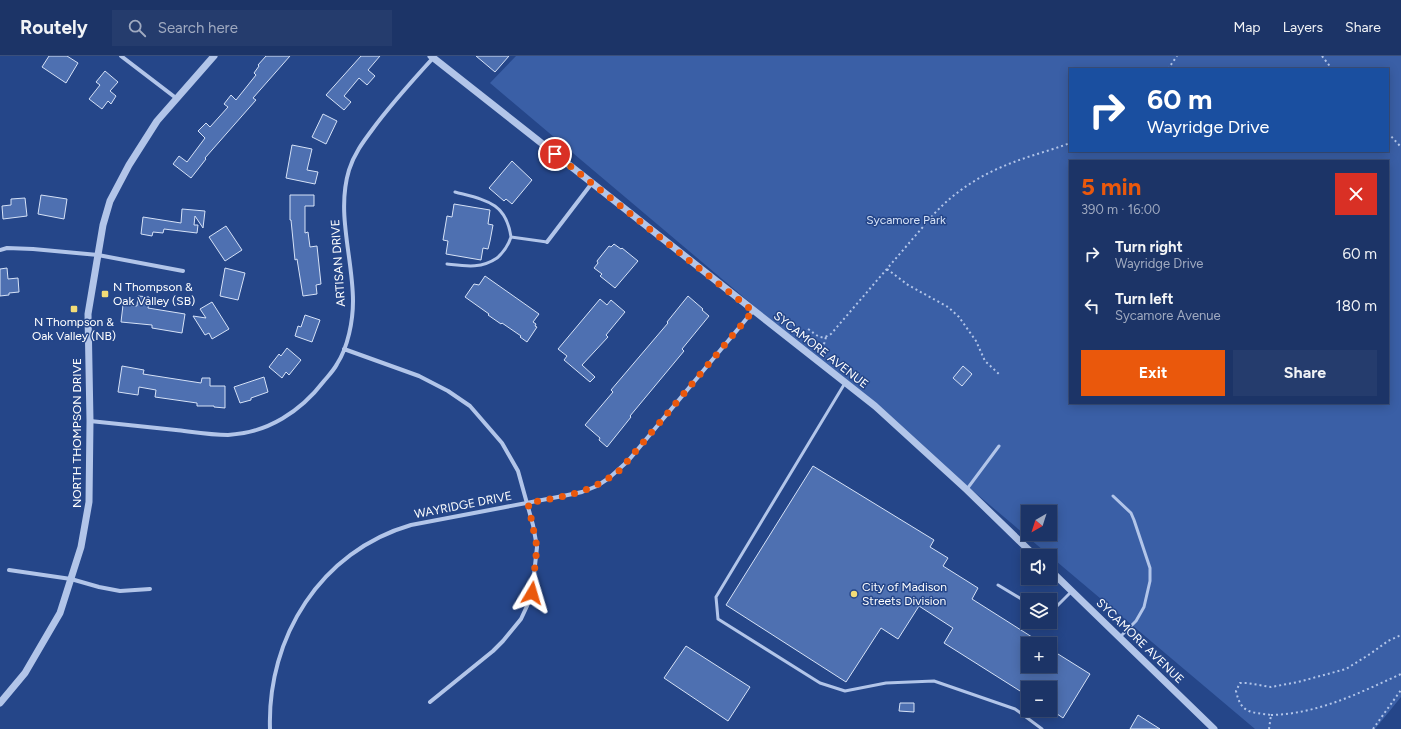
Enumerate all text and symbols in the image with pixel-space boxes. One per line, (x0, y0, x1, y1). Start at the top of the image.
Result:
search box (112, 10, 392, 46)
text: Routely (20, 16, 88, 39)
icon: search (126, 17, 148, 39)
text: Search here (158, 19, 238, 37)
text: Map (1233, 19, 1261, 36)
text: Layers (1283, 19, 1323, 36)
text: Share (1345, 19, 1381, 36)
text: 60 m (1147, 82, 1212, 116)
icon: right (1081, 84, 1133, 136)
text: Wayridge Drive (1147, 116, 1269, 138)
pin (538, 137, 572, 171)
icon: arrive (544, 143, 566, 165)
text: 5 min (1081, 172, 1142, 201)
button: close (1335, 173, 1377, 215)
text: 390 m · 16:00 (1081, 202, 1160, 217)
park label: Sycamore Park (866, 213, 946, 227)
street label: ARTISAN DRIVE (328, 219, 348, 307)
text: Turn right (1115, 238, 1183, 256)
icon: right (1081, 243, 1103, 265)
text: 60 m (1342, 245, 1377, 263)
text: Wayridge Drive (1115, 256, 1203, 271)
place label: N Thompson & Oak Valley (SB) (113, 280, 195, 308)
marker: N Thompson & Oak Valley (SB) (100, 289, 110, 299)
text: Turn left (1115, 290, 1173, 308)
icon: left (1081, 295, 1103, 317)
text: 180 m (1336, 297, 1377, 315)
marker: N Thompson & Oak Valley (NB) (69, 304, 79, 314)
text: Sycamore Avenue (1115, 308, 1221, 323)
street label: SYCAMORE AVENUE (771, 309, 871, 391)
place label: N Thompson & Oak Valley (NB) (32, 315, 116, 343)
button: Exit (1081, 350, 1225, 396)
button: Share (1233, 350, 1377, 396)
street label: NORTH THOMPSON DRIVE (70, 358, 84, 508)
street label: WAYRIDGE DRIVE (413, 489, 513, 521)
north arrow (1021, 505, 1057, 541)
map controls (1021, 505, 1057, 717)
button: sound (1021, 549, 1057, 585)
position arrow (511, 572, 553, 614)
place label: City of Madison Streets Division (862, 580, 947, 608)
marker: City of Madison Streets Division (849, 589, 859, 599)
button: layers (1021, 593, 1057, 629)
street label: SYCAMORE AVENUE (1093, 596, 1187, 686)
button: + (1021, 637, 1057, 673)
button: − (1021, 681, 1057, 717)

